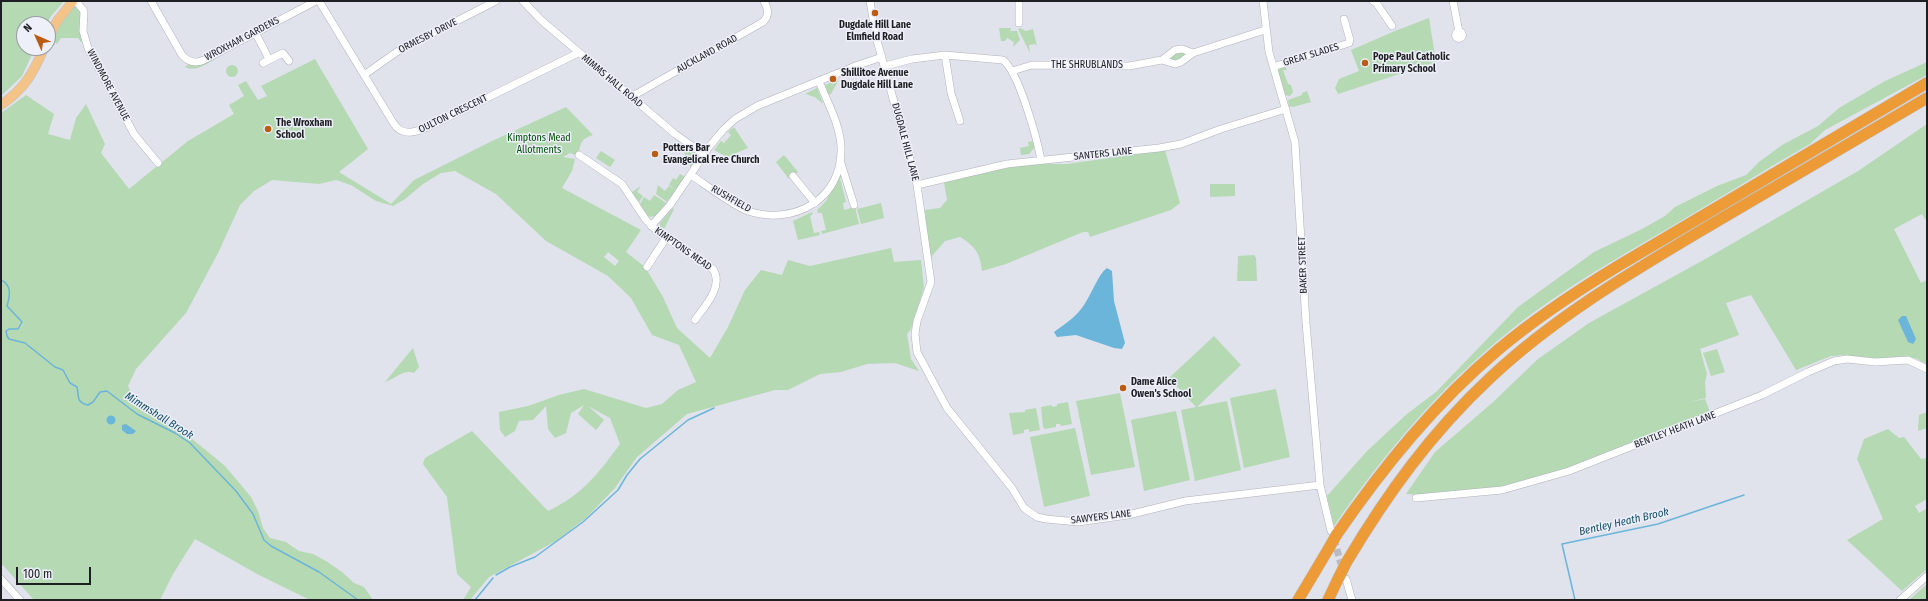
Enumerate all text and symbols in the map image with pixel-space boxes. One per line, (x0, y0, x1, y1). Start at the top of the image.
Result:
marker: Dugdale Hill Lane Elmfield Road (870, 8, 880, 18)
street label: WROXHAM GARDENS (203, 14, 281, 64)
north arrow (16, 16, 56, 56)
street label: ORMESBY DRIVE (396, 16, 460, 56)
place label: Dugdale Hill Lane Elmfield Road (839, 19, 911, 42)
text: N (21, 21, 35, 35)
street label: AUCKLAND ROAD (674, 32, 740, 76)
street label: GREAT SLADES (1282, 41, 1340, 69)
street label: WINDMORE AVENUE (84, 47, 132, 123)
place label: Pope Paul Catholic Primary School (1373, 51, 1450, 74)
street label: MIMMS HALL ROAD (579, 52, 645, 110)
marker: Pope Paul Catholic Primary School (1360, 58, 1370, 68)
street label: THE SHRUBLANDS (1051, 59, 1123, 71)
place label: Shillitoe Avenue Dugdale Hill Lane (841, 67, 913, 90)
marker: Shillitoe Avenue Dugdale Hill Lane (828, 74, 838, 84)
street label: OULTON CRESCENT (417, 92, 489, 136)
street label: DUGDALE HILL LANE (889, 102, 921, 182)
place label: The Wroxham School (276, 117, 332, 140)
marker: The Wroxham School (263, 124, 273, 134)
park label: Kimptons Mead Allotments (507, 132, 571, 156)
place label: Potters Bar Evangelical Free Church (663, 142, 760, 166)
street label: SANTERS LANE (1073, 145, 1133, 163)
marker: Potters Bar Evangelical Free Church (650, 149, 660, 159)
street label: RUSHFIELD (709, 183, 753, 215)
street label: KIMPTONS MEAD (652, 225, 714, 273)
street label: BAKER STREET (1296, 236, 1310, 294)
place label: Dame Alice Owen's School (1131, 376, 1191, 400)
marker: Dame Alice Owen's School (1118, 383, 1128, 393)
water label: Mimmshall Brook (122, 390, 196, 442)
street label: BENTLEY HEATH LANE (1633, 409, 1717, 451)
water label: Bentley Heath Brook (1578, 505, 1670, 539)
street label: SAWYERS LANE (1070, 507, 1132, 527)
scale bar (18, 559, 93, 585)
text: 100 m (23, 567, 52, 581)

